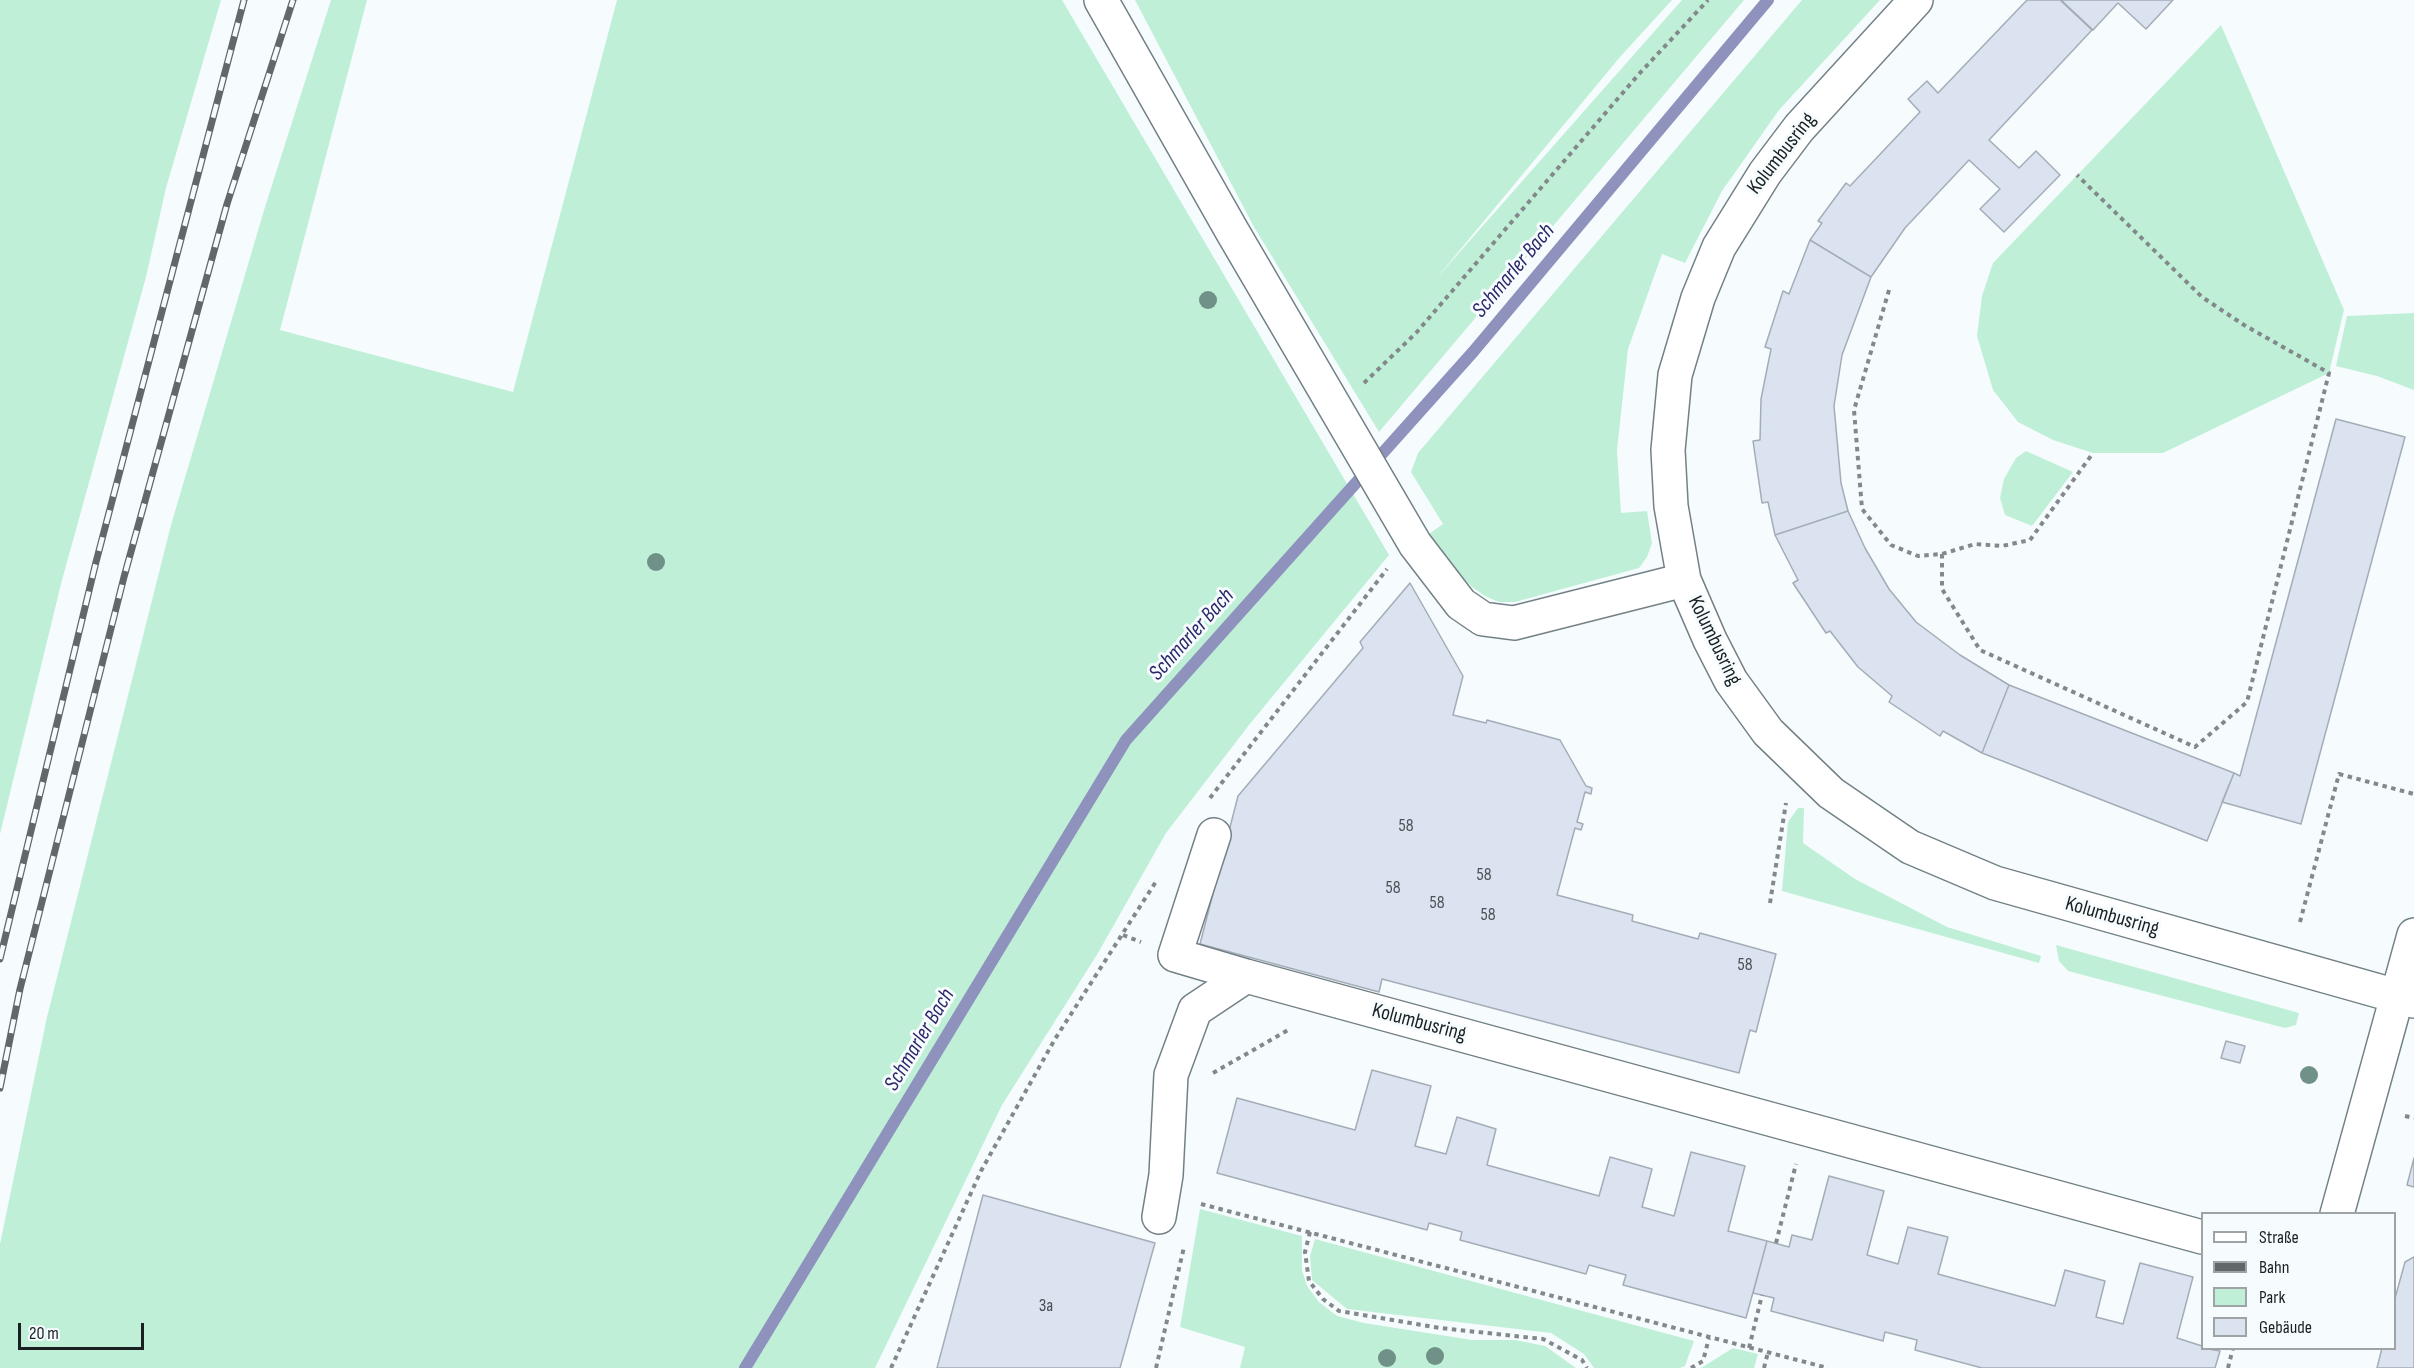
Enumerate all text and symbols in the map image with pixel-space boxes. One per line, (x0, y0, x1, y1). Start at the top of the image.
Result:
street label: Kolumbusring (1742, 108, 1822, 200)
water label: Schmarler Bach (1467, 219, 1561, 323)
water label: Schmarler Bach (1144, 584, 1240, 686)
street label: Kolumbusring (1682, 592, 1746, 690)
house number: 58 (1398, 815, 1414, 837)
house number: 58 (1476, 864, 1492, 886)
house number: 58 (1385, 877, 1401, 899)
house number: 58 (1429, 892, 1445, 914)
street label: Kolumbusring (2062, 892, 2162, 942)
house number: 58 (1480, 904, 1496, 926)
house number: 58 (1737, 954, 1753, 976)
water label: Schmarler Bach (879, 984, 961, 1096)
street label: Kolumbusring (1369, 998, 1469, 1048)
legend (2201, 1212, 2396, 1350)
text: Straße (2259, 1227, 2299, 1248)
text: Bahn (2259, 1257, 2289, 1278)
text: Park (2259, 1287, 2285, 1308)
house number: 3a (1039, 1295, 1053, 1317)
scale bar (21, 1311, 147, 1349)
text: Gebäude (2259, 1317, 2312, 1338)
text: 20 m (29, 1323, 59, 1344)

